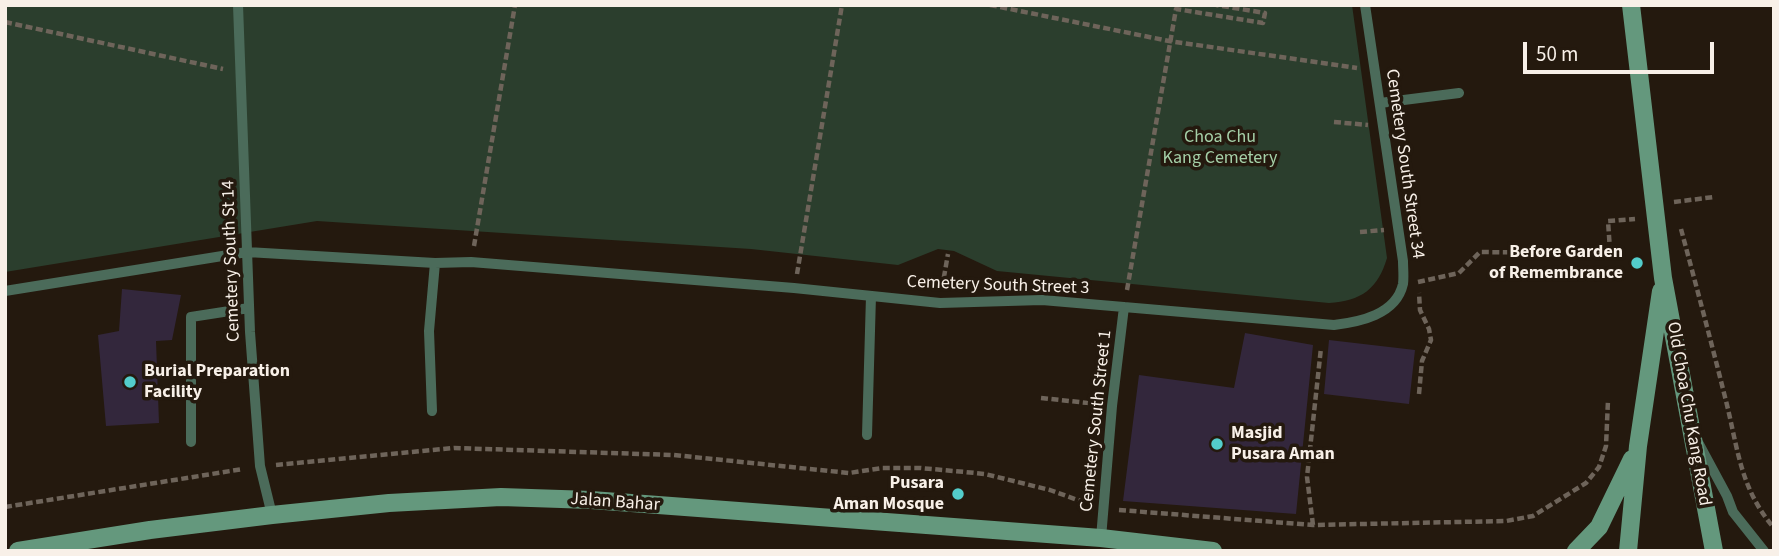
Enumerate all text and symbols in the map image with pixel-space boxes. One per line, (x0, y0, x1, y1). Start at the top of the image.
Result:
scale bar (1527, 28, 1718, 72)
text: 50 m (1536, 39, 1578, 69)
street label: Cemetery South Street 34 (1380, 68, 1428, 260)
park label: Choa Chu Kang Cemetery (1163, 127, 1277, 170)
street label: Cemetery South St 14 (218, 180, 246, 342)
place label: Before Garden of Remembrance (1489, 242, 1623, 284)
marker: Before Garden of Remembrance (1629, 255, 1645, 271)
street label: Cemetery South Street 3 (906, 272, 1090, 300)
street label: Old Choa Chu Kang Road (1661, 320, 1715, 508)
street label: Cemetery South Street 1 (1077, 329, 1117, 513)
place label: Burial Preparation Facility (144, 361, 290, 404)
marker: Burial Preparation Facility (122, 374, 138, 390)
place label: Masjid Pusara Aman (1231, 423, 1335, 466)
marker: Masjid Pusara Aman (1209, 436, 1225, 452)
place label: Pusara Aman Mosque (833, 473, 944, 516)
marker: Pusara Aman Mosque (950, 486, 966, 502)
street label: Jalan Bahar (570, 489, 660, 517)

